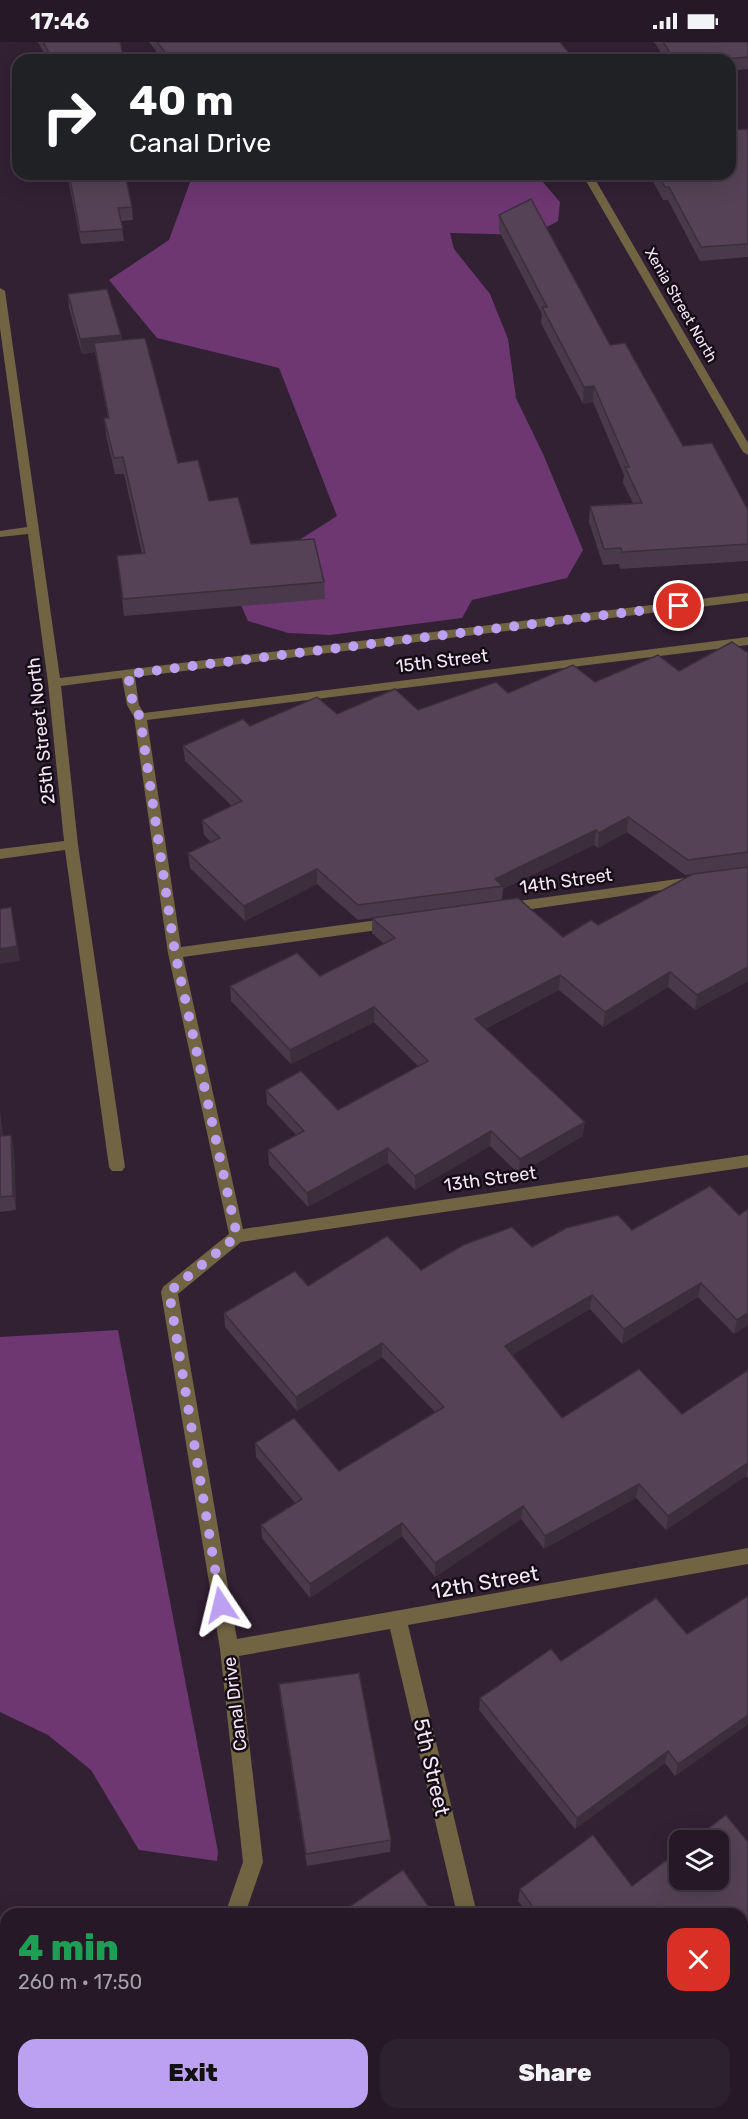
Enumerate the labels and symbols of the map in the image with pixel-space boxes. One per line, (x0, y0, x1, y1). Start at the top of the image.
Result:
street label: Xenia Street North (641, 245, 721, 365)
pin (653, 580, 704, 631)
street label: 15th Street (395, 644, 489, 678)
street label: 25th Street North (22, 656, 60, 806)
street label: 14th Street (518, 864, 614, 898)
street label: 13th Street (442, 1162, 538, 1196)
street label: 12th Street (430, 1560, 540, 1604)
position arrow (189, 1573, 253, 1637)
street label: Canal Drive (218, 1656, 252, 1752)
street label: 5th Street (409, 1716, 455, 1818)

